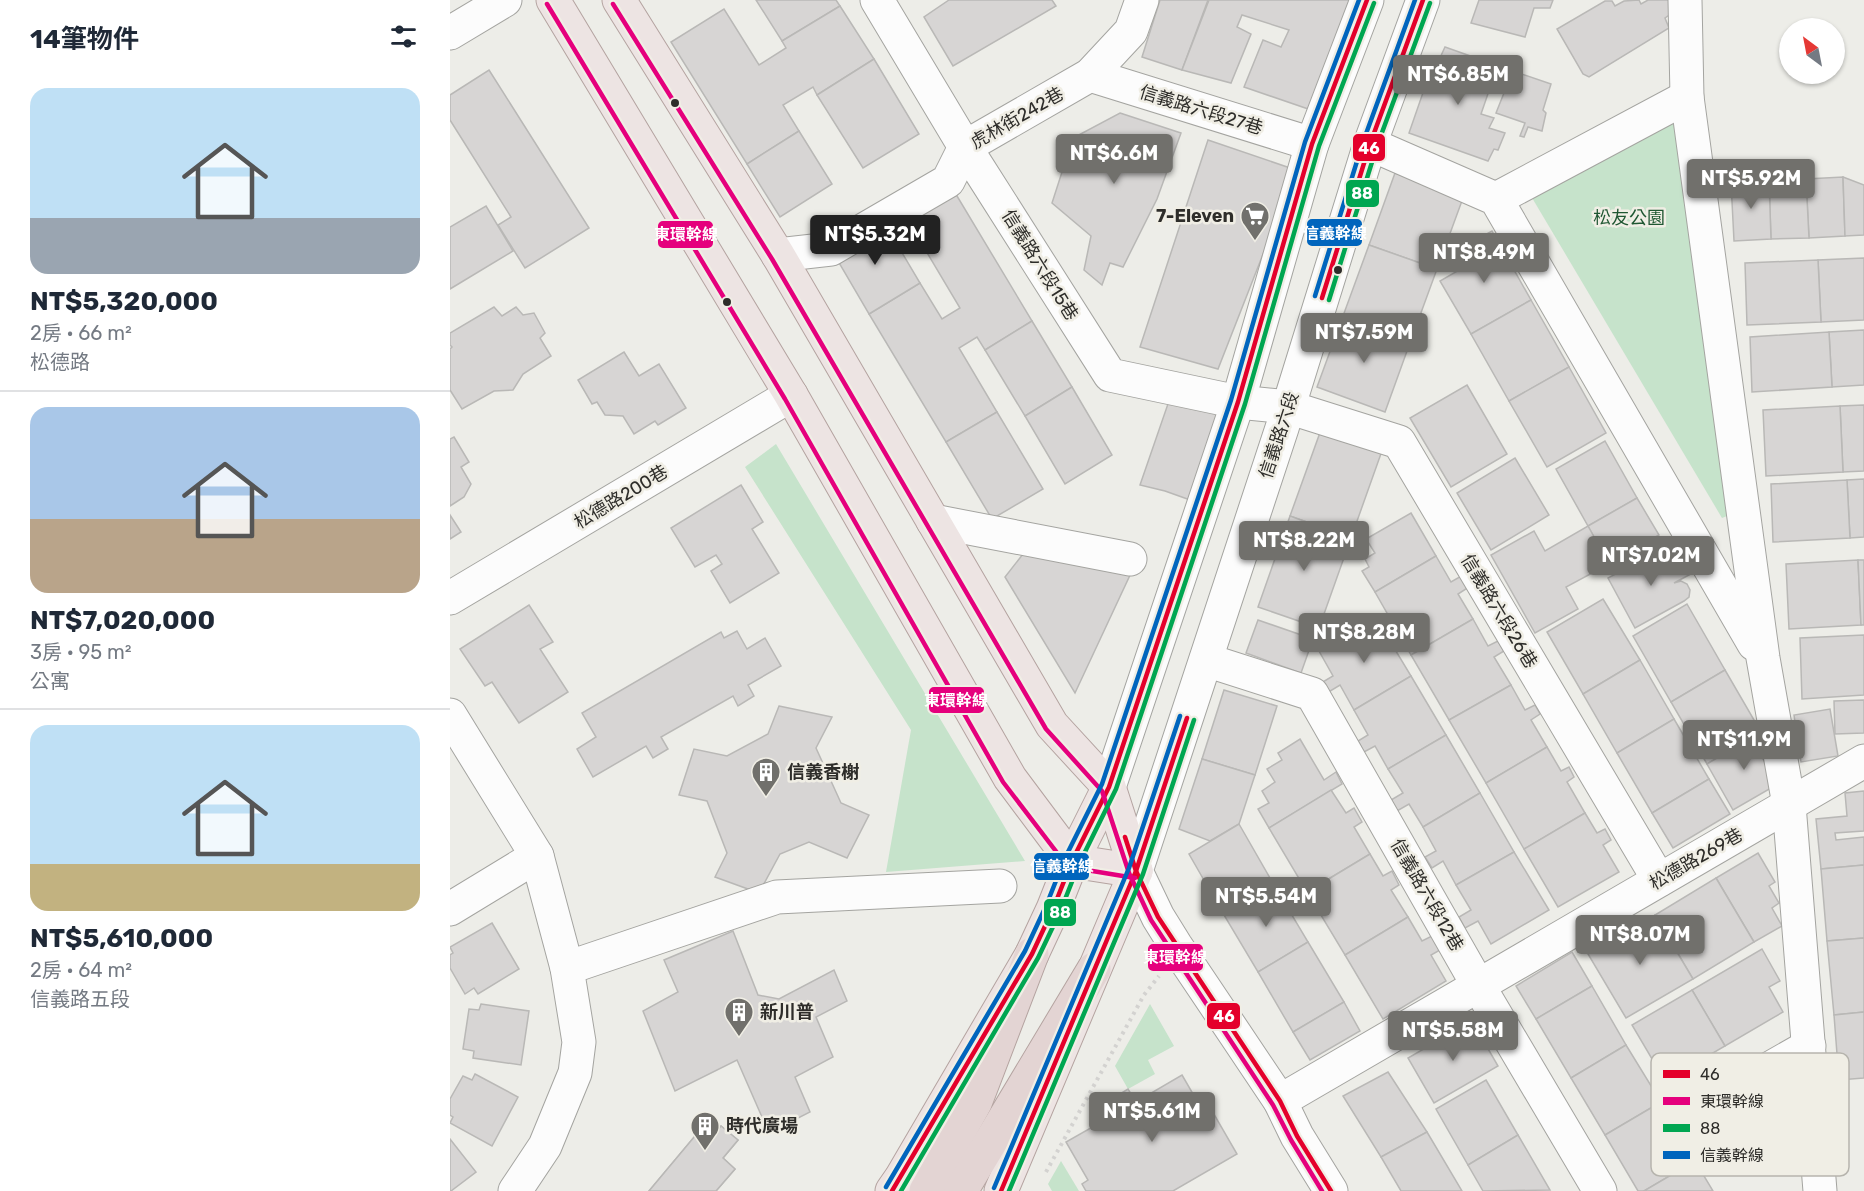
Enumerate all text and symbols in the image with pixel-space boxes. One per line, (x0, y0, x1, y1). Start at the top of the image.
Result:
north arrow (1779, 18, 1845, 84)
map controls (1779, 18, 1845, 84)
icon: filters (387, 20, 420, 53)
text: 14筆物件 (30, 24, 139, 55)
pin: NT$6.85M (1396, 55, 1520, 106)
text: NT$6.85M (1407, 62, 1509, 86)
street label: 信義路六段27巷 (1137, 81, 1265, 139)
street label: 虎林街242巷 (966, 82, 1068, 154)
unlabelled marker (669, 97, 681, 109)
icon: home (171, 127, 279, 235)
line badge: 46 (1352, 133, 1386, 162)
pin: NT$6.6M (1059, 134, 1169, 185)
text: 46 (1358, 139, 1380, 158)
text: NT$6.6M (1070, 141, 1158, 165)
pin: NT$5.92M (1689, 159, 1813, 210)
text: NT$5.92M (1701, 166, 1801, 190)
line badge: 88 (1345, 179, 1380, 208)
text: 88 (1351, 184, 1373, 203)
supermarket icon: 7-Eleven (1239, 200, 1271, 242)
place label: 7-Eleven (1156, 205, 1234, 227)
street label: 信義路六段15巷 (997, 206, 1083, 324)
park label: 松友公園 (1593, 207, 1665, 229)
pin: NT$5.32M (813, 215, 937, 266)
line badge: 信義幹線 (1306, 218, 1363, 247)
line badge: 東環幹線 (657, 220, 714, 249)
text: NT$5.32M (824, 222, 926, 246)
text: 信義幹線 (1303, 224, 1367, 243)
text: 東環幹線 (654, 225, 718, 244)
pin: NT$8.49M (1422, 233, 1546, 284)
text: NT$8.49M (1433, 240, 1535, 264)
unlabelled marker (1332, 264, 1344, 276)
text: NT$5,320,000 (30, 286, 218, 317)
unlabelled marker (721, 296, 733, 308)
pin: NT$7.59M (1302, 313, 1426, 364)
text: NT$7.59M (1315, 320, 1413, 344)
text: 2房 · 66 m² (30, 321, 132, 345)
text: 松德路 (30, 350, 90, 374)
street label: 信義路六段 (1255, 389, 1303, 481)
icon: home (171, 446, 279, 554)
street label: 松德路200巷 (570, 460, 672, 534)
pin: NT$8.22M (1242, 521, 1366, 572)
text: NT$8.22M (1253, 528, 1355, 552)
pin: NT$7.02M (1589, 536, 1713, 587)
text: NT$7.02M (1601, 543, 1701, 567)
street label: 信義路六段26巷 (1456, 550, 1542, 672)
text: NT$7,020,000 (30, 605, 215, 636)
pin: NT$8.28M (1302, 613, 1426, 664)
text: NT$8.28M (1313, 620, 1415, 644)
text: 3房 · 95 m² (30, 640, 132, 664)
text: 公寓 (30, 669, 70, 693)
line badge: 東環幹線 (928, 686, 985, 714)
text: 東環幹線 (924, 691, 988, 710)
pin: NT$11.9M (1682, 720, 1806, 771)
text: NT$11.9M (1697, 727, 1791, 751)
building icon: 信義香榭 (750, 756, 782, 798)
place label: 信義香榭 (787, 761, 859, 783)
icon: home (171, 764, 279, 872)
street label: 松德路269巷 (1645, 823, 1747, 895)
street label: 信義路六段12巷 (1386, 835, 1468, 955)
line badge: 信義幹線 (1033, 852, 1090, 881)
text: 信義幹線 (1030, 857, 1094, 876)
pin: NT$5.54M (1204, 877, 1328, 928)
text: NT$5.54M (1215, 884, 1317, 908)
line badge: 88 (1043, 898, 1077, 927)
text: 88 (1049, 903, 1071, 922)
pin: NT$8.07M (1578, 915, 1702, 966)
text: NT$8.07M (1590, 922, 1690, 946)
text: NT$5,610,000 (30, 923, 213, 954)
line badge: 東環幹線 (1147, 943, 1204, 972)
text: 東環幹線 (1143, 948, 1207, 967)
text: 2房 · 64 m² (30, 958, 132, 982)
text: 信義路五段 (30, 987, 130, 1011)
building icon: 新川普 (723, 996, 755, 1038)
place label: 新川普 (760, 1001, 814, 1023)
line badge: 46 (1206, 1002, 1241, 1030)
text: 46 (1213, 1007, 1235, 1026)
pin: NT$5.58M (1391, 1011, 1515, 1062)
text: NT$5.58M (1402, 1018, 1504, 1042)
legend (1651, 1053, 1849, 1176)
text: 46 (1700, 1065, 1720, 1084)
pin: NT$5.61M (1090, 1092, 1214, 1143)
text: 東環幹線 (1700, 1092, 1764, 1111)
text: NT$5.61M (1103, 1099, 1201, 1123)
building icon: 時代廣場 (689, 1110, 721, 1152)
place label: 時代廣場 (726, 1115, 798, 1137)
text: 88 (1700, 1119, 1720, 1138)
text: 信義幹線 (1700, 1146, 1764, 1165)

